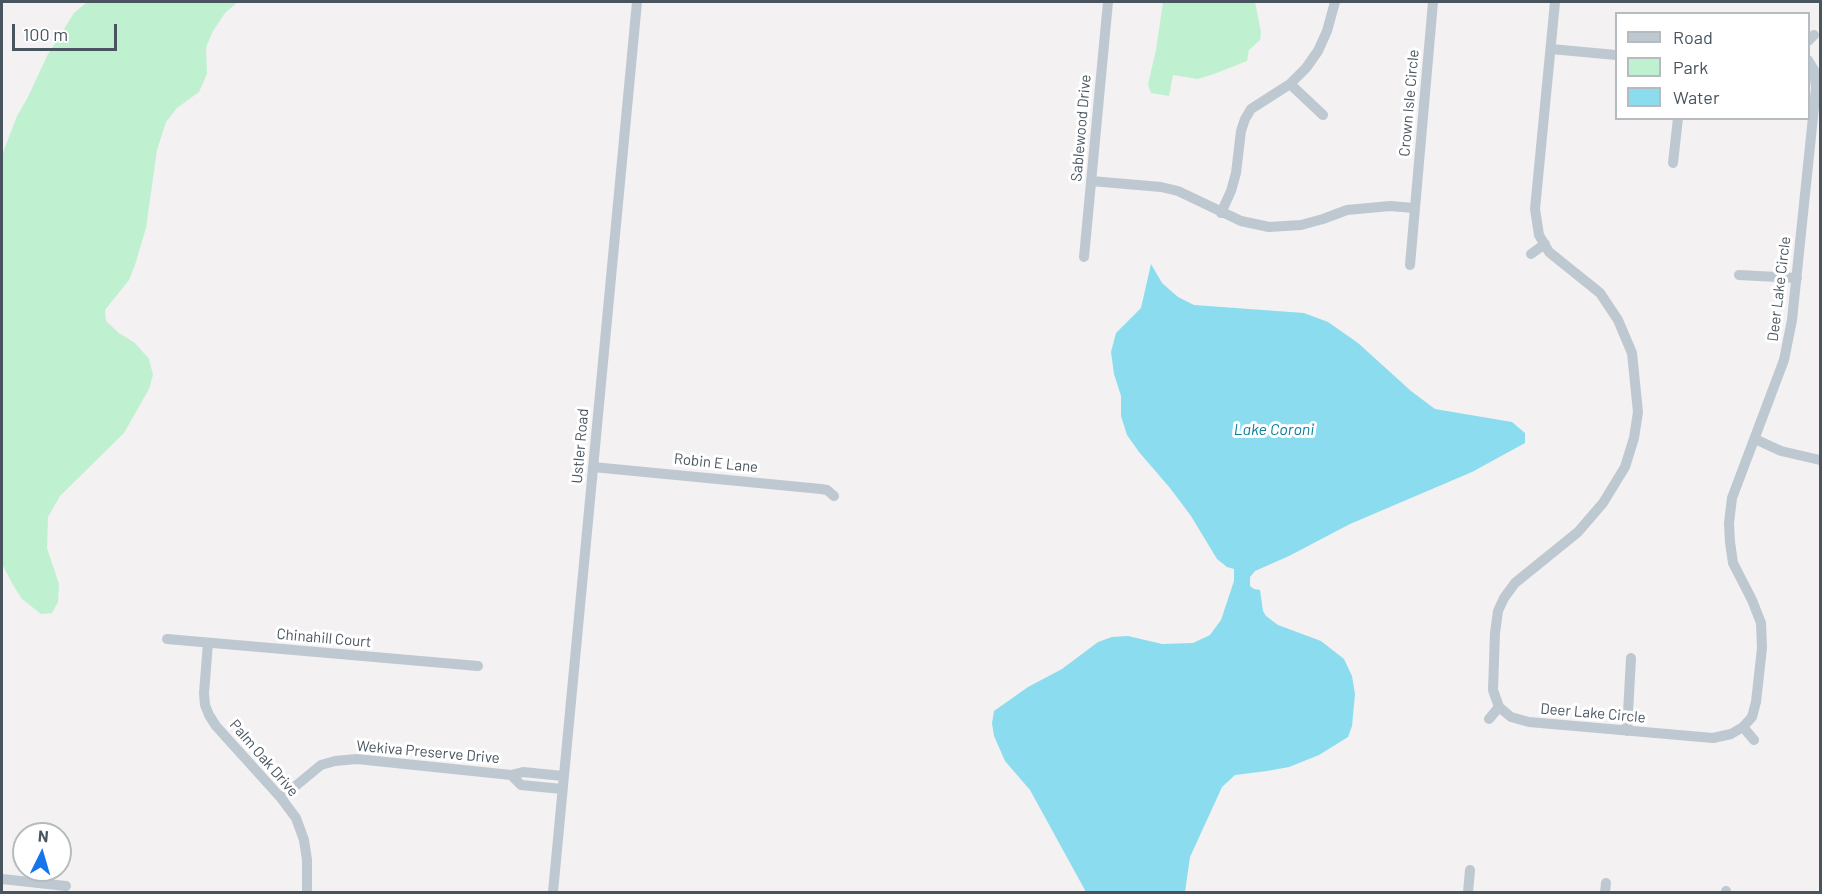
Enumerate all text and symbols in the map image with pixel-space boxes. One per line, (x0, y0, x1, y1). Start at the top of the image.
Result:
scale bar (15, 12, 120, 50)
legend (1615, 12, 1810, 120)
text: 100 m (23, 23, 68, 45)
text: Road (1673, 26, 1713, 48)
street label: Crown Isle Circle (1395, 49, 1423, 157)
text: Park (1673, 56, 1708, 78)
street label: Sablewood Drive (1067, 74, 1095, 182)
text: Water (1673, 86, 1720, 108)
street label: Deer Lake Circle (1764, 235, 1794, 343)
street label: Ustler Road (568, 408, 592, 484)
water label: Lake Coroni (1234, 420, 1314, 440)
street label: Robin E Lane (673, 450, 759, 476)
street label: Chinahill Court (276, 625, 372, 651)
street label: Deer Lake Circle (1540, 699, 1646, 727)
street label: Palm Oak Drive (226, 716, 302, 800)
street label: Wekiva Preserve Drive (356, 737, 500, 767)
north arrow (12, 822, 72, 882)
text: N (37, 826, 50, 845)

